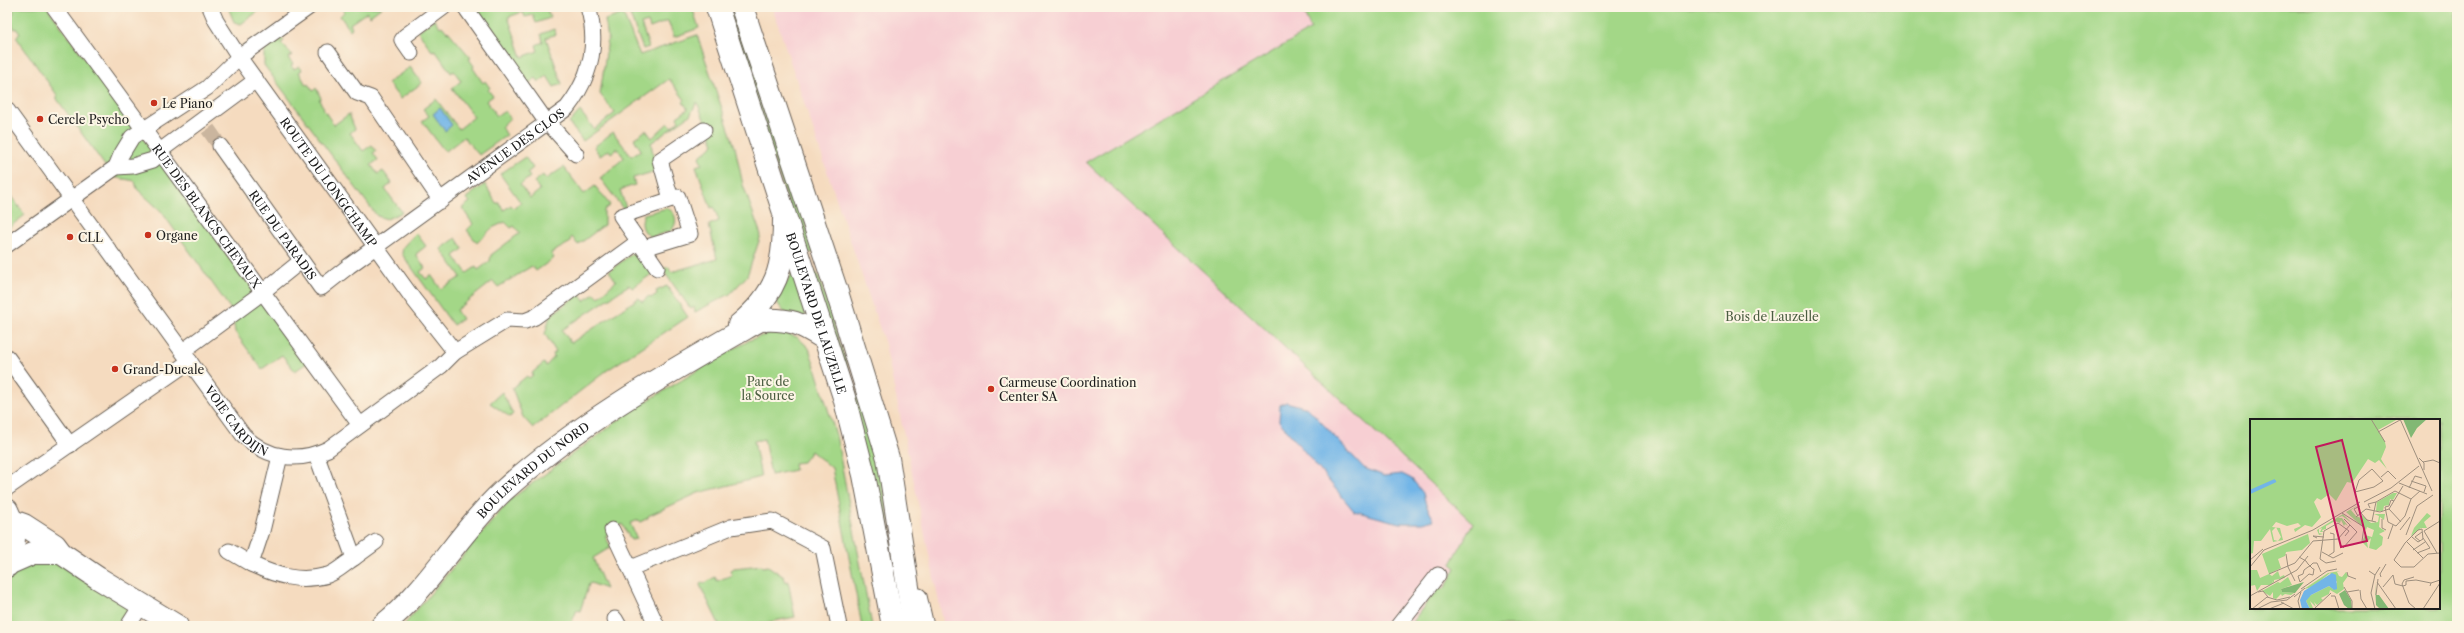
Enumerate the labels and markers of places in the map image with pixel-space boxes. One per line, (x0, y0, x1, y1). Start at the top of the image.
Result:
place label: Le Piano (162, 96, 213, 111)
marker: Le Piano (149, 98, 159, 108)
place label: Cercle Psycho (48, 112, 129, 127)
marker: Cercle Psycho (35, 114, 45, 124)
place label: Organe (156, 228, 198, 243)
place label: CLL (78, 230, 103, 245)
marker: Organe (143, 230, 153, 240)
marker: CLL (65, 232, 75, 242)
place label: Grand-Ducale (123, 362, 205, 377)
marker: Grand-Ducale (110, 364, 120, 374)
place label: Carmeuse Coordination Center SA (999, 375, 1137, 404)
marker: Carmeuse Coordination Center SA (986, 384, 996, 394)

